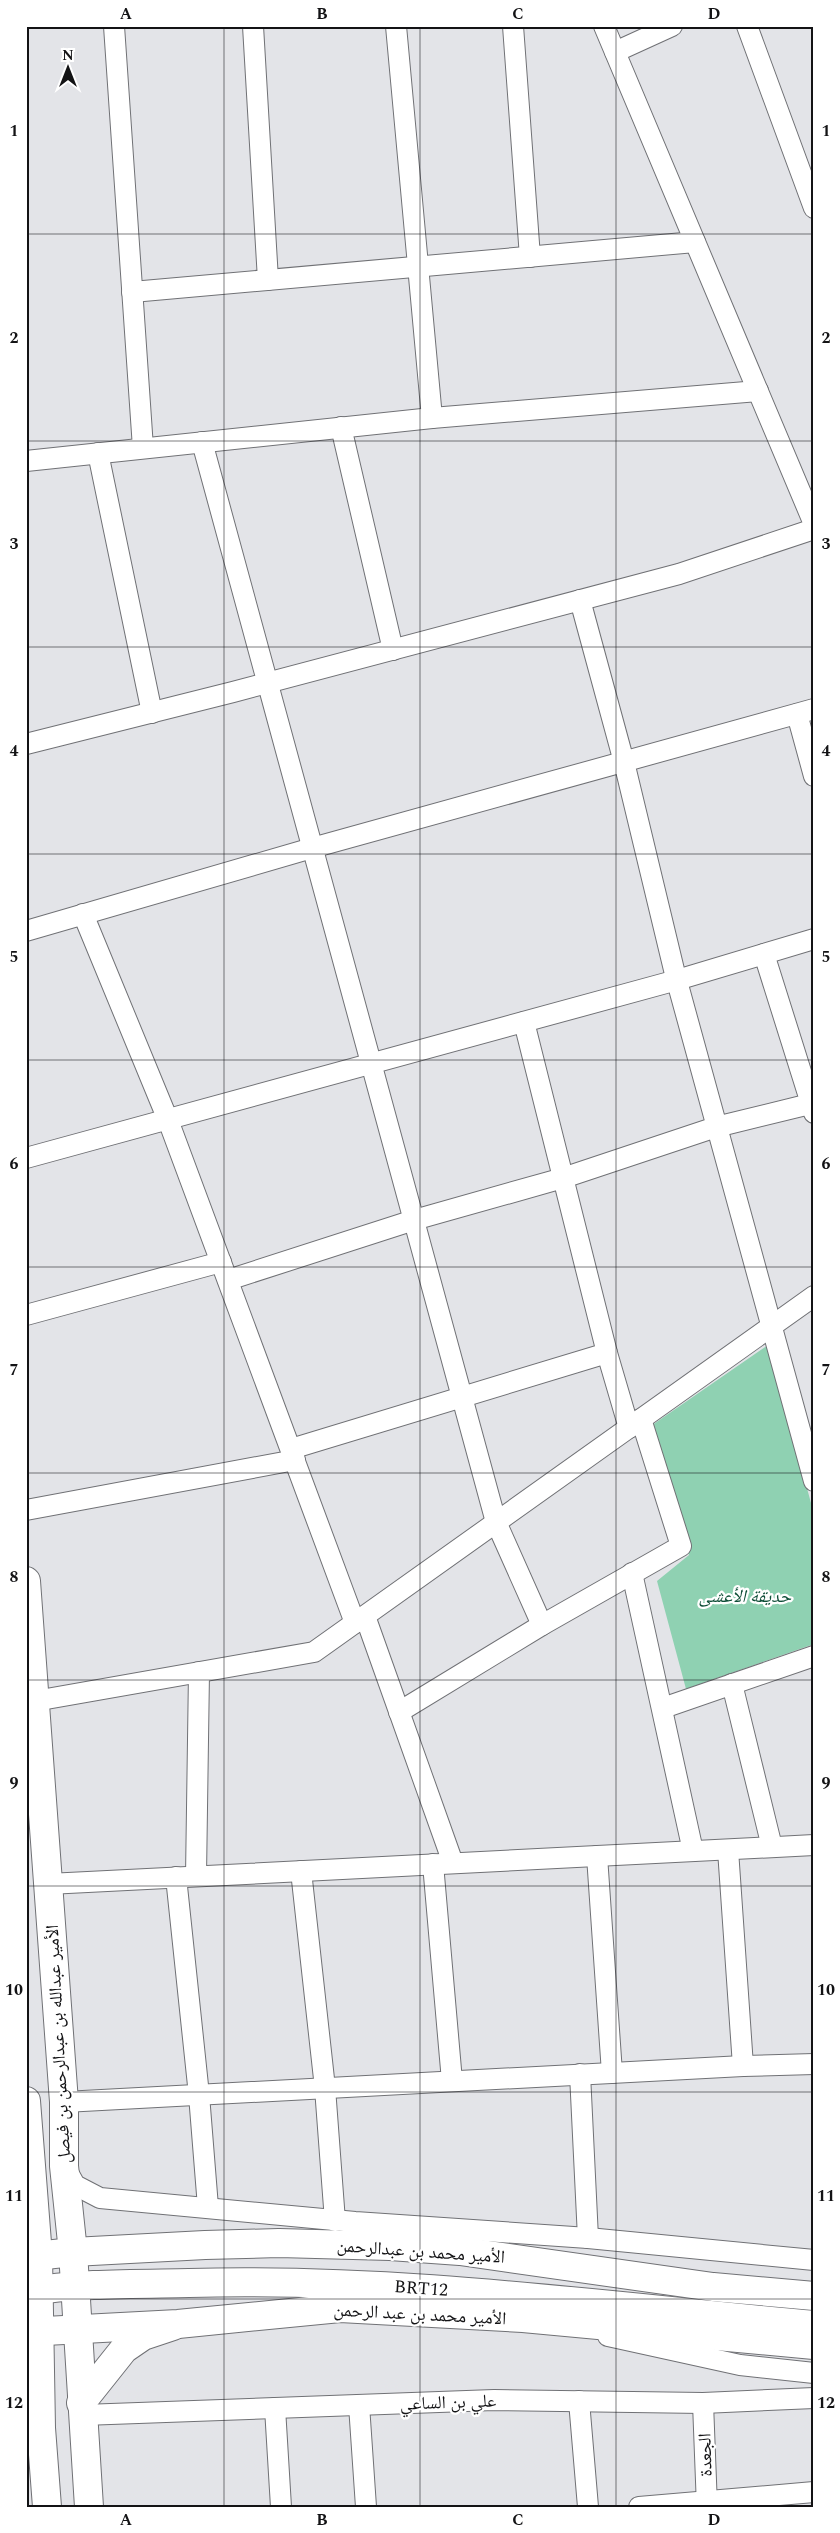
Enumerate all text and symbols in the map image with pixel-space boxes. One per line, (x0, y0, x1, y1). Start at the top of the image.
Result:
text: A (120, 2, 133, 26)
text: B (316, 2, 328, 26)
text: C (512, 2, 524, 26)
text: D (708, 2, 721, 26)
north arrow (42, 42, 92, 92)
text: N (62, 45, 74, 66)
text: 1 (10, 119, 18, 143)
text: 1 (822, 119, 830, 143)
text: 2 (10, 326, 19, 350)
text: 2 (822, 326, 831, 350)
text: 3 (10, 532, 19, 556)
text: 3 (822, 532, 831, 556)
text: 4 (10, 739, 19, 763)
text: 4 (822, 739, 831, 763)
text: 5 (10, 945, 18, 969)
text: 5 (822, 945, 830, 969)
text: 6 (10, 1152, 19, 1176)
text: 6 (822, 1152, 831, 1176)
text: 7 (10, 1358, 19, 1382)
text: 7 (822, 1358, 831, 1382)
text: 8 (10, 1565, 19, 1589)
text: 8 (822, 1565, 831, 1589)
park label: حديقة الأعشى (699, 1583, 792, 1610)
text: 9 (10, 1771, 19, 1795)
text: 9 (822, 1771, 831, 1795)
street label: الأمير عبدالله بن عبدالرحمن بن فيصل (39, 1924, 78, 2164)
text: 10 (5, 1978, 23, 2002)
text: 10 (817, 1978, 835, 2002)
text: 11 (5, 2184, 23, 2208)
text: 11 (817, 2184, 835, 2208)
street label: الأمير محمد بن عبدالرحمن (336, 2232, 506, 2271)
street label: BRT12 (393, 2273, 449, 2304)
street label: الأمير محمد بن عبد الرحمن (333, 2296, 507, 2333)
street label: علي بن الساعي (399, 2387, 497, 2418)
text: 12 (5, 2391, 23, 2415)
text: 12 (817, 2391, 835, 2415)
street label: الجعدة (691, 2433, 720, 2477)
text: A (120, 2508, 133, 2532)
text: B (316, 2508, 328, 2532)
text: C (512, 2508, 524, 2532)
text: D (708, 2508, 721, 2532)

